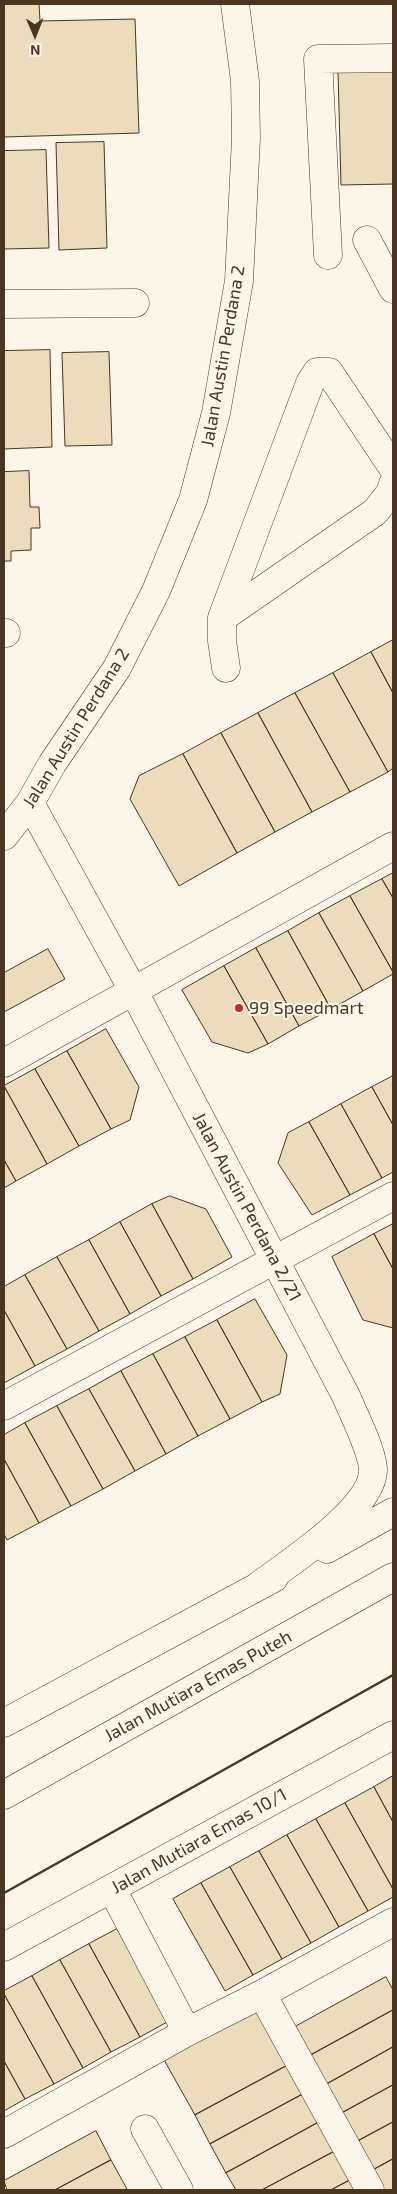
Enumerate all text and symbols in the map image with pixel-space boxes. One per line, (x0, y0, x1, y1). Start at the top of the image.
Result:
north arrow (10, 10, 60, 60)
text: N (30, 42, 40, 59)
street label: Jalan Austin Perdana 2 (196, 264, 250, 448)
street label: Jalan Austin Perdana 2 (18, 644, 134, 812)
place label: 99 Speedmart (249, 997, 364, 1019)
marker: 99 Speedmart (233, 1002, 245, 1014)
street label: Jalan Austin Perdana 2/21 (188, 1109, 306, 1305)
street label: Jalan Mutiara Emas Puteh (101, 1625, 295, 1747)
street label: Jalan Mutiara Emas 10/1 (107, 1784, 291, 1898)

